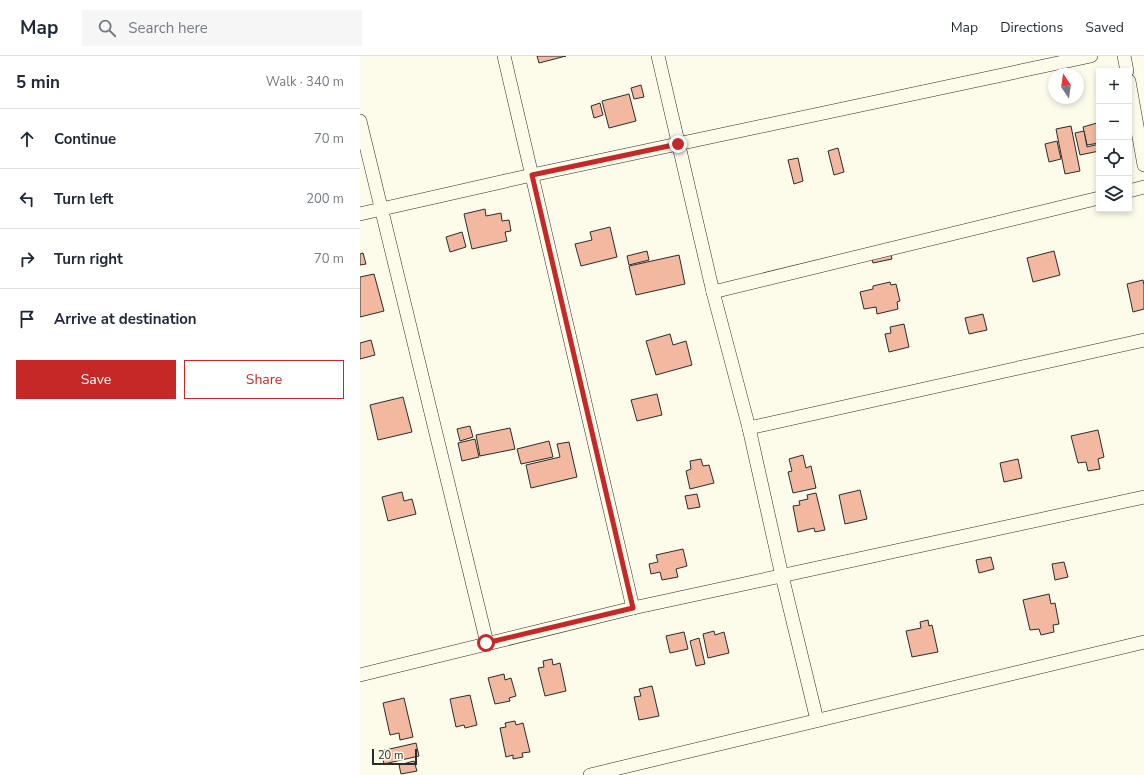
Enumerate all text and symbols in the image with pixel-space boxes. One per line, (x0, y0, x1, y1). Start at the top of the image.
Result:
search box (82, 10, 362, 46)
text: Map (20, 15, 58, 41)
icon: search (96, 17, 118, 39)
text: Search here (128, 18, 208, 38)
text: Map (951, 18, 978, 37)
text: Directions (1000, 18, 1063, 37)
text: Saved (1085, 18, 1124, 37)
north arrow (1048, 68, 1084, 104)
map controls (1096, 68, 1132, 212)
button: + (1096, 68, 1132, 104)
text: 5 min (16, 71, 60, 94)
text: Walk · 340 m (266, 73, 344, 91)
button: − (1096, 104, 1132, 140)
icon: ahead (16, 128, 38, 150)
text: Continue (54, 129, 116, 149)
text: 70 m (314, 130, 344, 148)
route end (669, 135, 687, 153)
button: locate (1096, 140, 1132, 176)
button: layers (1096, 176, 1132, 212)
icon: left (16, 188, 38, 210)
text: Turn left (54, 189, 113, 209)
text: 200 m (306, 190, 344, 208)
icon: right (16, 248, 38, 270)
text: Turn right (54, 249, 123, 269)
text: 70 m (314, 250, 344, 268)
icon: arrive (16, 308, 38, 330)
text: Arrive at destination (54, 309, 197, 329)
button: Save (16, 360, 176, 399)
button: Share (184, 360, 344, 399)
route start (477, 634, 495, 652)
scale bar (372, 747, 417, 766)
text: 20 m (378, 748, 403, 763)

